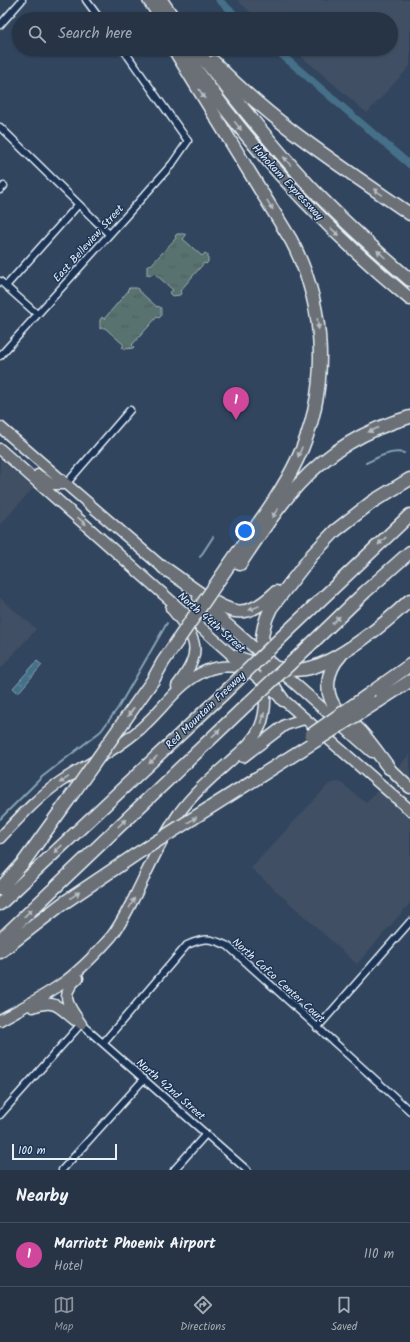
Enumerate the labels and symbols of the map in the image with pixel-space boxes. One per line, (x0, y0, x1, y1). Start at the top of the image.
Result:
one-way arrow (198, 89, 206, 99)
one-way arrow (234, 121, 242, 132)
street label: Hohokam Expressway (247, 140, 328, 226)
one-way arrow (283, 156, 292, 166)
one-way arrow (373, 188, 383, 196)
one-way arrow (267, 199, 274, 211)
street label: East Belleview Street (49, 200, 129, 287)
one-way arrow (330, 227, 340, 237)
one-way arrow (375, 250, 386, 259)
one-way arrow (315, 318, 321, 330)
pin: 1 (223, 387, 249, 420)
one-way arrow (367, 428, 379, 434)
one-way arrow (297, 446, 303, 458)
one-way arrow (271, 508, 280, 519)
one-way arrow (76, 516, 87, 525)
your location (235, 521, 255, 541)
one-way arrow (377, 537, 387, 546)
street label: North 44th Street (173, 588, 250, 658)
one-way arrow (247, 606, 259, 612)
one-way arrow (331, 615, 341, 624)
street label: Red Mountain Freeway (162, 667, 250, 754)
one-way arrow (127, 707, 135, 718)
one-way arrow (260, 712, 266, 724)
one-way arrow (211, 729, 222, 738)
one-way arrow (148, 755, 158, 765)
one-way arrow (58, 776, 69, 784)
one-way arrow (186, 816, 198, 823)
one-way arrow (117, 818, 127, 828)
one-way arrow (53, 845, 63, 854)
one-way arrow (70, 891, 81, 899)
one-way arrow (128, 897, 135, 909)
one-way arrow (23, 908, 33, 917)
street label: North Cofco Center Court (228, 934, 330, 1028)
street label: North 42nd Street (132, 1055, 210, 1125)
scale bar (12, 1142, 117, 1161)

